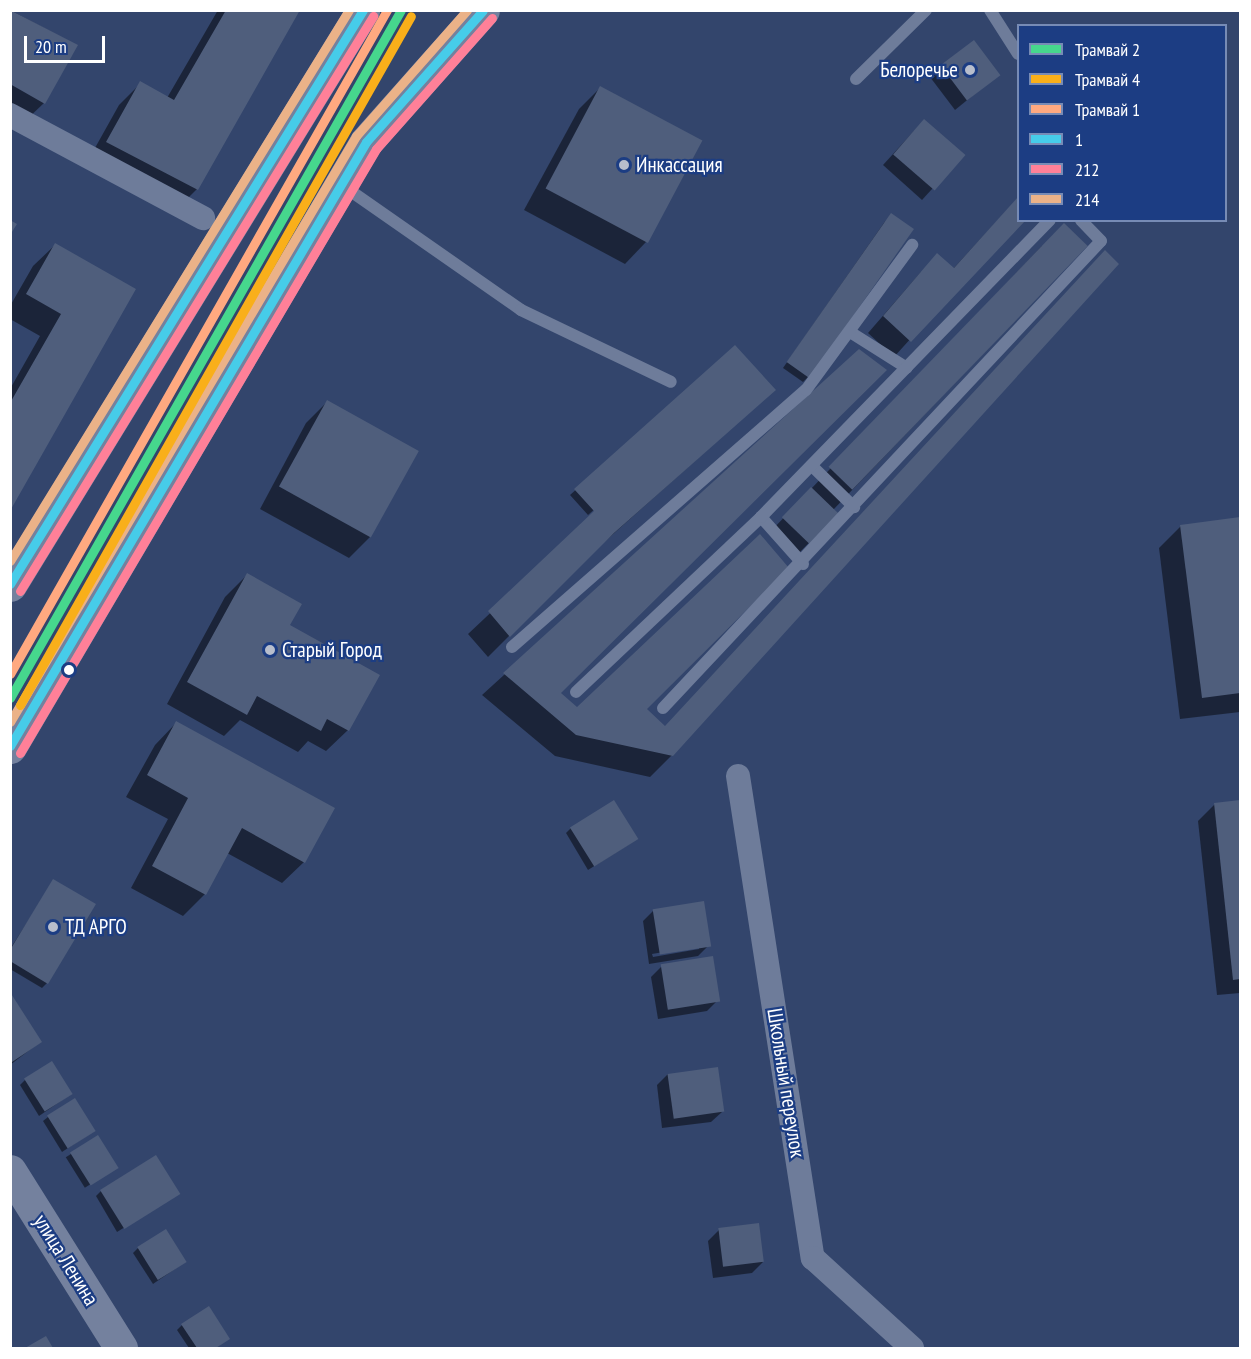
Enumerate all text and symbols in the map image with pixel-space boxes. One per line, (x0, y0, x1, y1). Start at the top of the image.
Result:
scale bar (27, 24, 108, 62)
legend (1017, 24, 1227, 222)
text: 20 m (35, 35, 67, 58)
text: Трамвай 2 (1075, 38, 1140, 61)
place label: Белоречье (880, 57, 958, 83)
marker: Белоречье (963, 63, 977, 77)
text: Трамвай 4 (1075, 68, 1140, 91)
text: Трамвай 1 (1075, 98, 1140, 121)
text: 1 (1075, 128, 1083, 151)
place label: Инкассация (636, 152, 723, 178)
marker: Инкассация (617, 158, 631, 172)
text: 212 (1075, 158, 1099, 181)
text: 214 (1075, 188, 1099, 211)
place label: Старый Город (282, 637, 382, 663)
marker: Старый Город (263, 643, 277, 657)
unlabelled marker (63, 664, 75, 676)
place label: ТД АРГО (65, 914, 127, 940)
marker: ТД АРГО (46, 920, 60, 934)
street label: Школьный переулок (762, 1007, 810, 1159)
street label: улица Ленина (28, 1210, 104, 1310)

